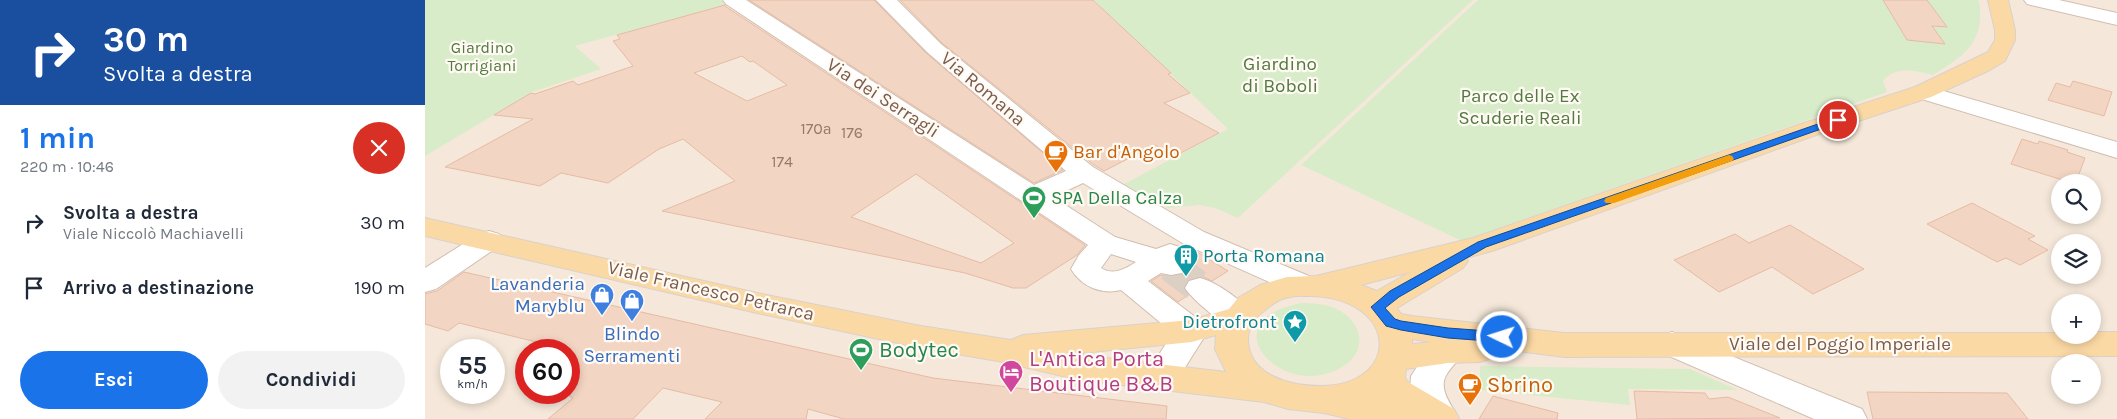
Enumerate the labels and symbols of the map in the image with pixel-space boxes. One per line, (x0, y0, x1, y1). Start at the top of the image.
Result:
park label: Giardino Torrigiani (448, 38, 516, 75)
street label: Via Romana (936, 47, 1030, 131)
street label: Via dei Serragli (823, 53, 943, 143)
park label: Giardino di Boboli (1242, 53, 1318, 97)
park label: Parco delle Ex Scuderie Reali (1458, 85, 1582, 129)
pin (1817, 99, 1859, 141)
house number: 170a (800, 119, 832, 138)
house number: 176 (841, 123, 863, 142)
cafe icon: Bar d'Angolo (1043, 139, 1069, 173)
place label: Bar d'Angolo (1073, 141, 1180, 163)
house number: 174 (771, 152, 793, 171)
sports icon: SPA Della Calza (1021, 185, 1047, 219)
place label: SPA Della Calza (1051, 187, 1183, 209)
building icon: Porta Romana (1173, 243, 1199, 277)
place label: Porta Romana (1203, 245, 1325, 267)
street label: Viale Francesco Petrarca (606, 257, 816, 325)
place label: Lavanderia Maryblu (490, 273, 585, 317)
shop icon: Lavanderia Maryblu (589, 282, 615, 316)
shop icon: Blindo Serramenti (619, 288, 645, 322)
place icon: Dietrofront (1282, 309, 1308, 343)
position arrow (1475, 310, 1527, 362)
place label: Dietrofront (1182, 311, 1277, 333)
place label: Blindo Serramenti (583, 323, 681, 367)
street label: Viale del Poggio Imperiale (1729, 333, 1951, 355)
sports icon: Bodytec (848, 337, 874, 371)
place label: Bodytec (879, 337, 959, 363)
speed limit sign: 60 (515, 339, 580, 404)
place label: L'Antica Porta Boutique B&B (1029, 346, 1173, 397)
hotel icon: L'Antica Porta Boutique B&B (998, 359, 1024, 393)
cafe icon: Sbrino (1457, 372, 1483, 406)
place label: Sbrino (1487, 372, 1553, 398)

